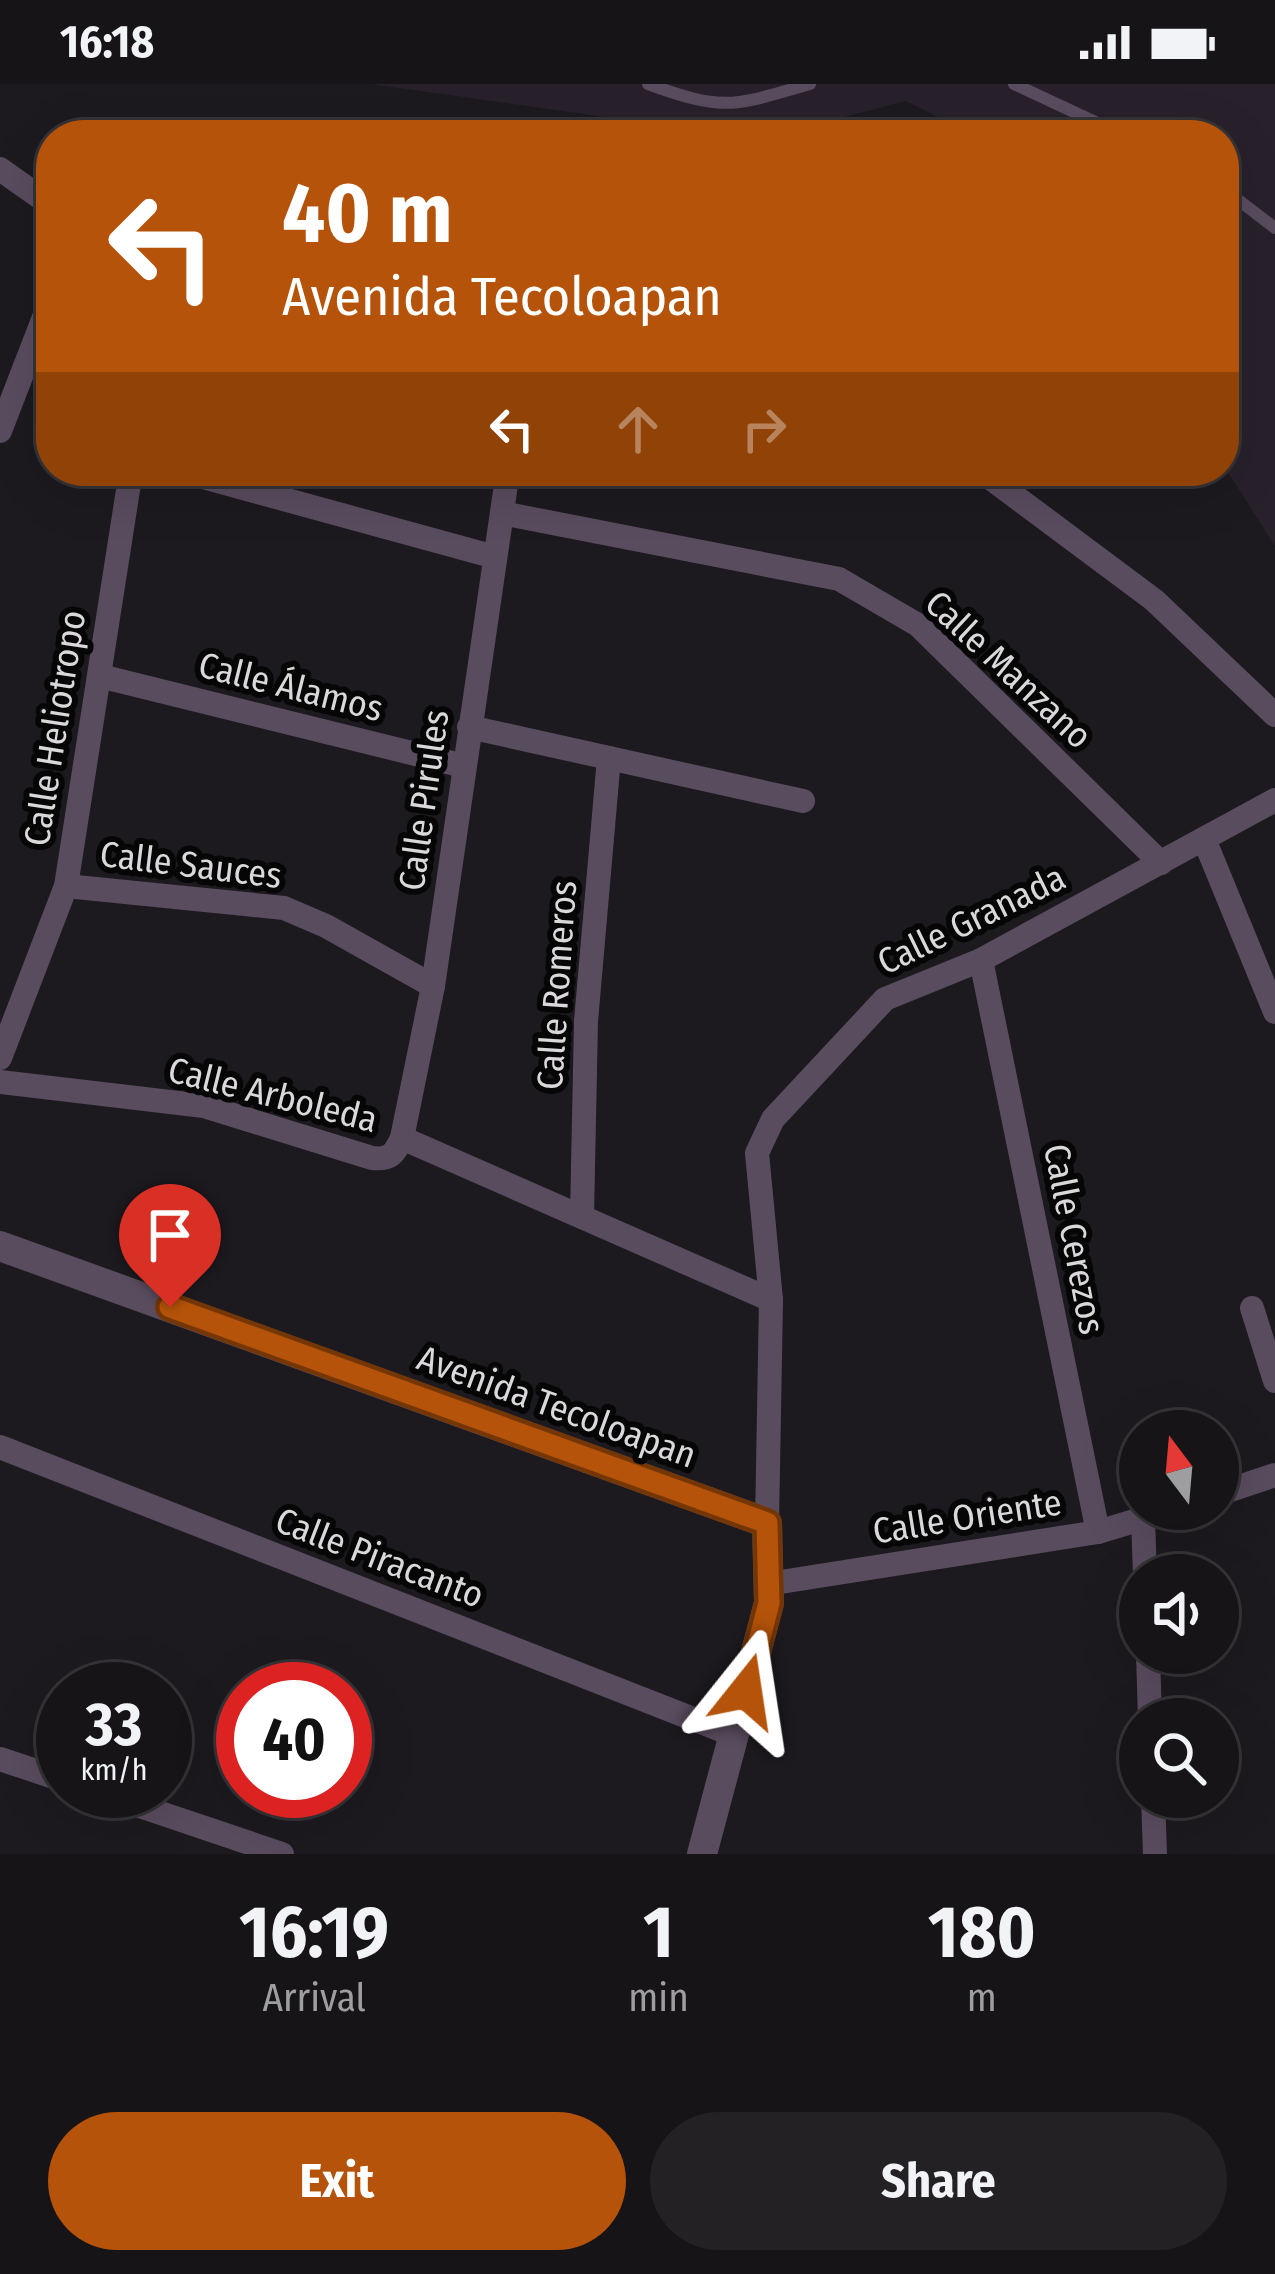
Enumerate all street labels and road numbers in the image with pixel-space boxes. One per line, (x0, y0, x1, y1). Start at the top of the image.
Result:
street label: Calle Manzano (916, 581, 1101, 758)
street label: Calle Heliotropo (15, 607, 95, 849)
street label: Calle Álamos (194, 642, 388, 731)
street label: Calle Pirules (390, 707, 458, 893)
street label: Calle Sauces (98, 832, 284, 898)
street label: Calle Granada (870, 856, 1073, 984)
street label: Calle Romeros (528, 879, 586, 1091)
street label: Calle Arboleda (164, 1048, 382, 1142)
street label: Calle Cerezos (1034, 1140, 1114, 1338)
street label: Avenida Tecoloapan (411, 1336, 702, 1478)
street label: Calle Oriente (870, 1480, 1065, 1554)
street label: Calle Piracanto (269, 1498, 490, 1618)

